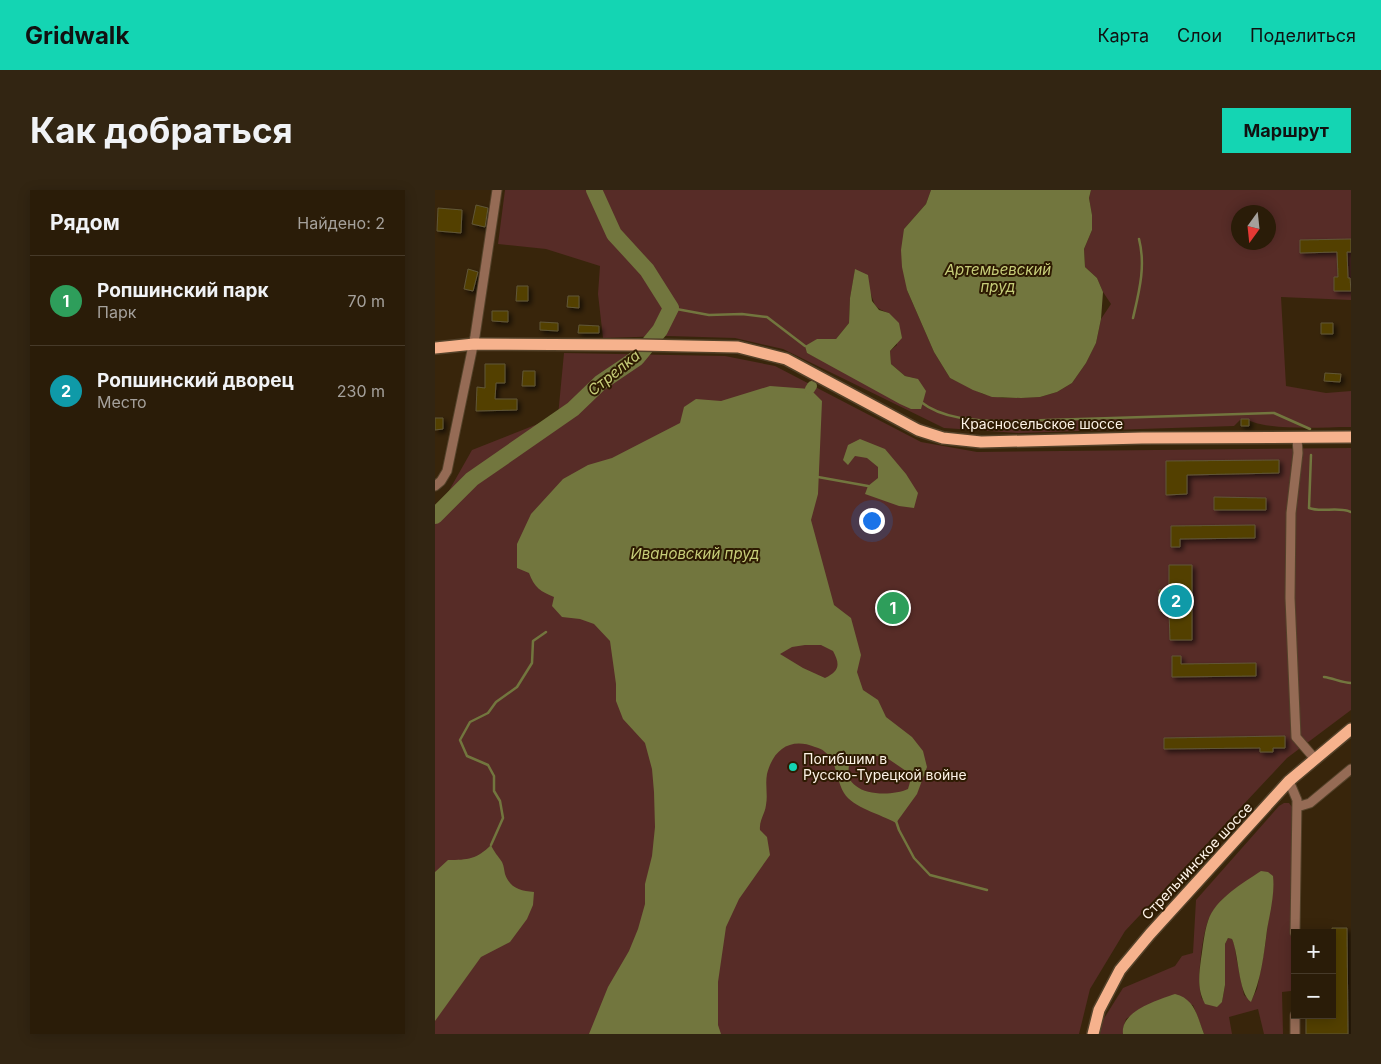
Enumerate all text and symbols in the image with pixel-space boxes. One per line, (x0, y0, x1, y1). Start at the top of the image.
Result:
text: Gridwalk (25, 21, 129, 50)
text: Карта (1097, 25, 1149, 46)
text: Слои (1177, 25, 1222, 46)
text: Поделиться (1250, 25, 1356, 46)
button: Маршрут (1222, 108, 1351, 153)
text: Как добраться (30, 109, 293, 151)
north arrow (1231, 205, 1276, 250)
text: Рядом (50, 210, 120, 235)
text: Найдено: 2 (297, 213, 385, 233)
water label: Артемьевский пруд (944, 260, 1051, 296)
text: Ропшинский парк (97, 279, 269, 302)
text: 1 (63, 291, 69, 311)
text: 70 m (348, 291, 385, 311)
text: Парк (97, 302, 136, 322)
water label: Стрелка (584, 346, 644, 400)
text: Ропшинский дворец (97, 369, 294, 392)
text: 2 (61, 381, 71, 401)
text: 230 m (337, 381, 385, 401)
text: Место (97, 392, 147, 412)
street label: Красносельское шоссе (961, 415, 1123, 432)
your location (859, 508, 885, 534)
water label: Ивановский пруд (631, 544, 759, 563)
pin: 2 (1160, 582, 1192, 620)
pin: 1 (877, 589, 909, 627)
place label: Погибшим в Русско-Турецкой войне (803, 750, 967, 783)
marker: Погибшим в Русско-Турецкой войне (787, 761, 799, 773)
street label: Стрельнинское шоссе (1138, 798, 1255, 923)
map controls (1291, 929, 1336, 1019)
button: + (1291, 929, 1336, 974)
button: − (1291, 974, 1336, 1019)

